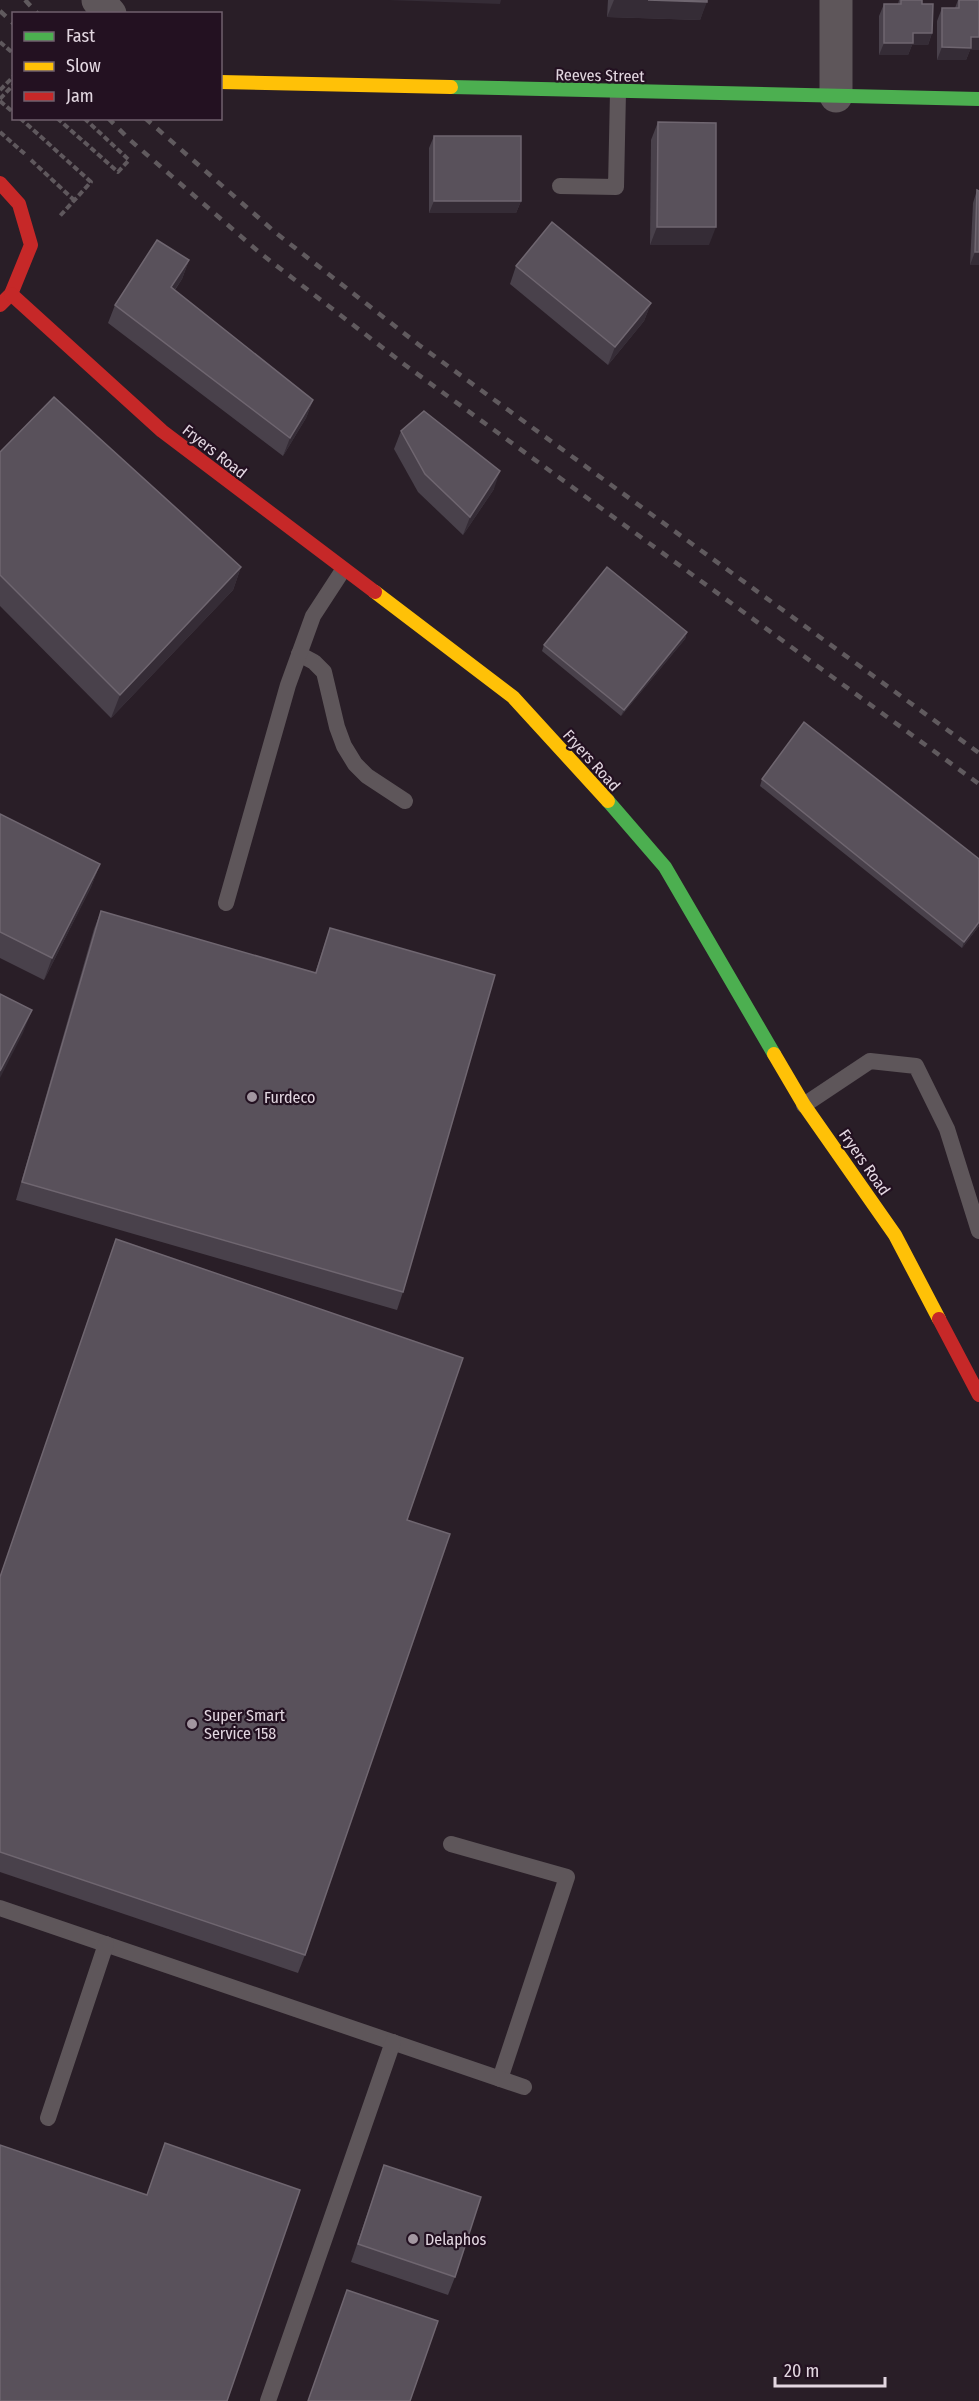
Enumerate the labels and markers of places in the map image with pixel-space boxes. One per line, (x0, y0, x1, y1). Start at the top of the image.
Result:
place label: Furdeco (264, 1088, 315, 1107)
marker: Furdeco (245, 1090, 259, 1104)
place label: Super Smart Service 158 (204, 1706, 286, 1743)
marker: Super Smart Service 158 (185, 1717, 199, 1731)
place label: Delaphos (425, 2230, 487, 2249)
marker: Delaphos (406, 2232, 420, 2246)

